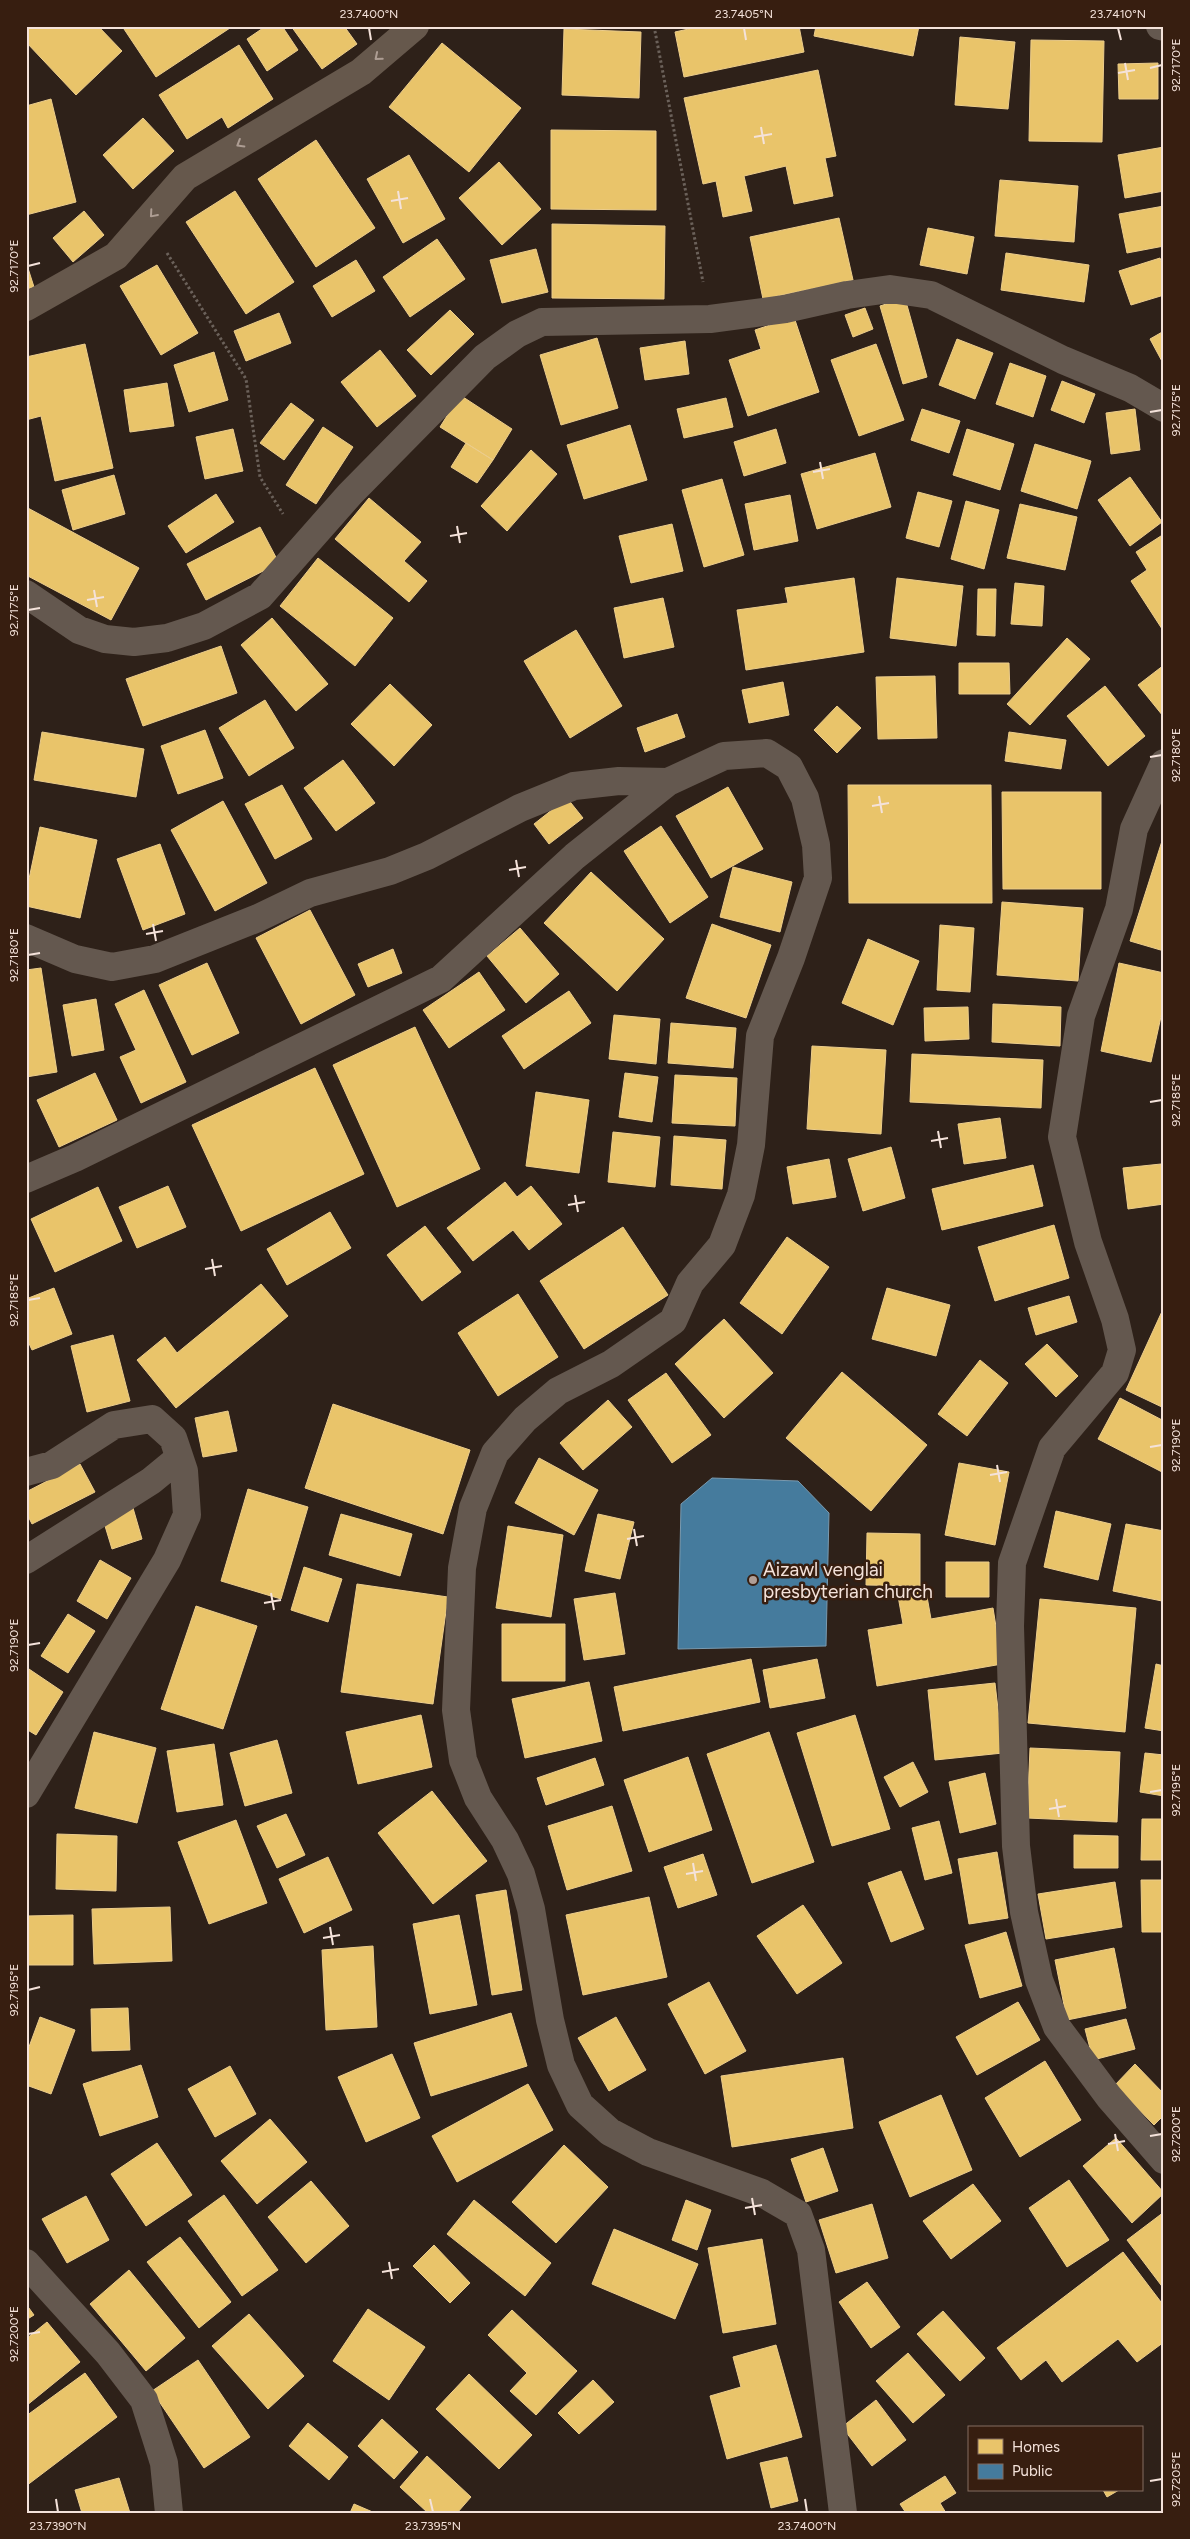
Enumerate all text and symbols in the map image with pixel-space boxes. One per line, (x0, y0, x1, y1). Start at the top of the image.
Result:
text: 23.7400°N (340, 7, 398, 21)
text: 23.7405°N (715, 7, 773, 21)
text: 23.7410°N (1090, 7, 1146, 21)
text: 92.7170°E (1169, 38, 1183, 92)
one-way arrow (374, 52, 383, 61)
one-way arrow (237, 137, 246, 147)
one-way arrow (150, 208, 159, 217)
text: 92.7170°E (7, 239, 21, 293)
text: 92.7175°E (1169, 384, 1183, 436)
text: 92.7175°E (7, 584, 21, 636)
text: 92.7180°E (1169, 728, 1183, 782)
text: 92.7180°E (7, 928, 21, 982)
text: 92.7185°E (1169, 1073, 1183, 1127)
text: 92.7185°E (7, 1273, 21, 1327)
text: 92.7190°E (1169, 1418, 1183, 1472)
place label: Aizawl venglai presbyterian church (763, 1558, 933, 1603)
marker: Aizawl venglai presbyterian church (747, 1574, 759, 1586)
text: 92.7190°E (7, 1618, 21, 1672)
text: 92.7195°E (1169, 1764, 1183, 1816)
text: 92.7195°E (7, 1964, 21, 2016)
text: 92.7200°E (1169, 2106, 1183, 2162)
text: 92.7200°E (7, 2306, 21, 2362)
legend (968, 2426, 1142, 2492)
text: Homes (1012, 2438, 1060, 2456)
text: 92.7205°E (1169, 2451, 1183, 2507)
text: Public (1012, 2462, 1053, 2480)
text: 23.7390°N (30, 2519, 86, 2533)
text: 23.7395°N (405, 2519, 461, 2533)
text: 23.7400°N (778, 2519, 836, 2533)

